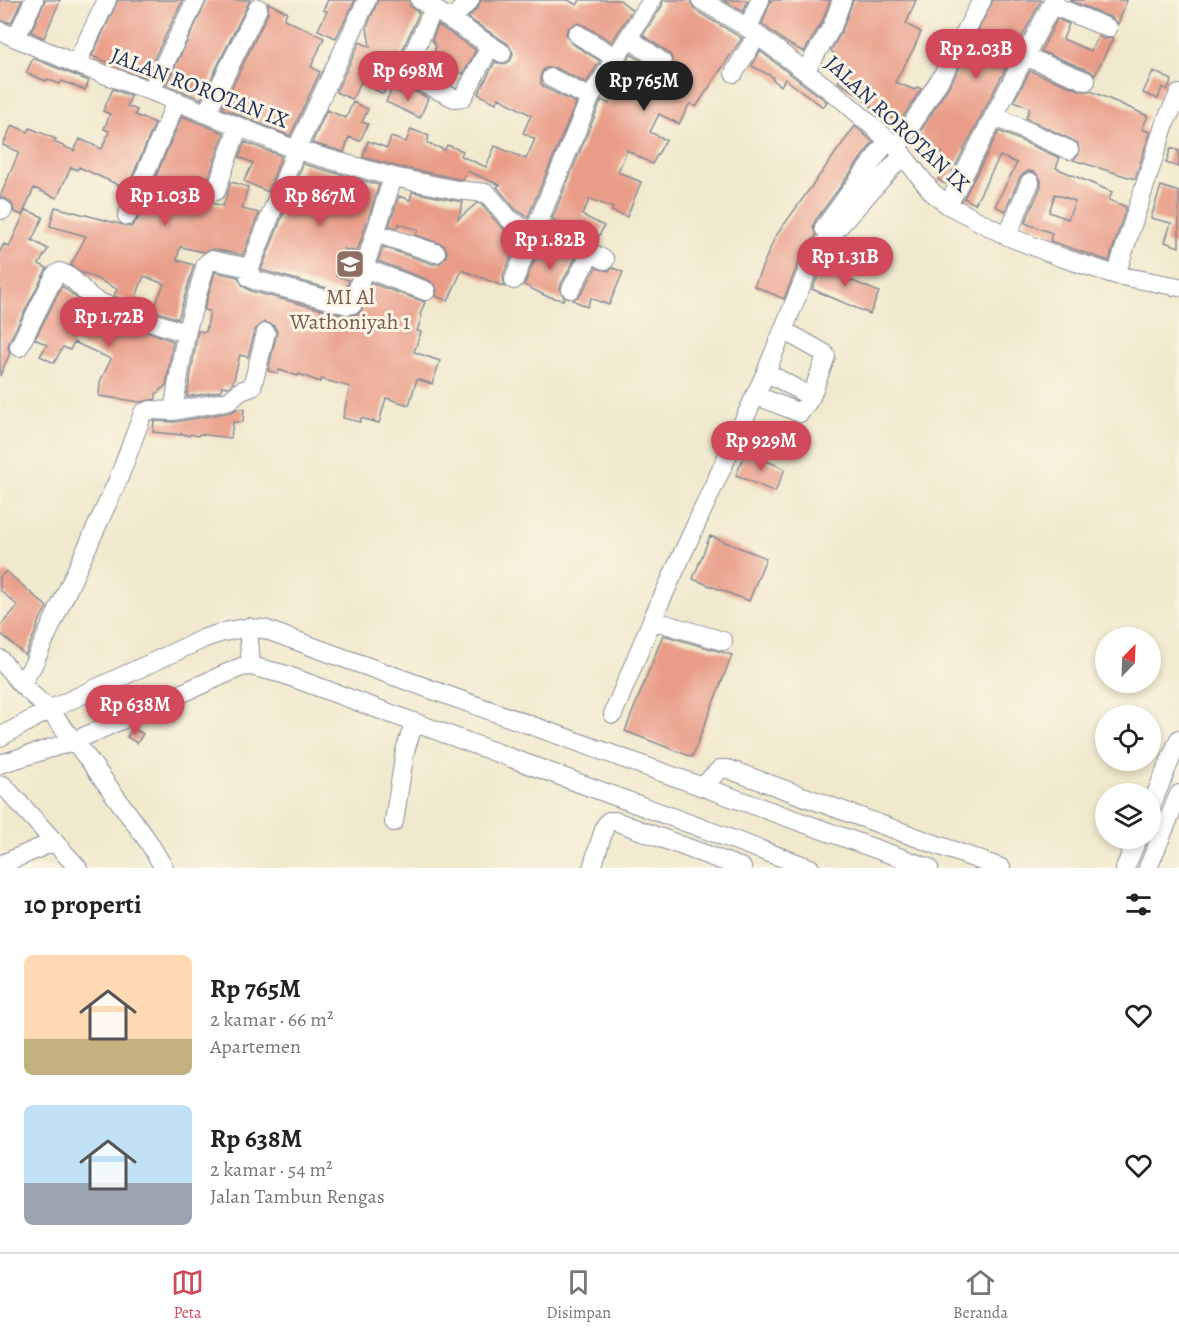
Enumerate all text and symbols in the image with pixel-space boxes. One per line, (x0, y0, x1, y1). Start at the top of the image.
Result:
pin: Rp 2.03B (914, 29, 1038, 80)
text: Rp 2.03B (940, 35, 1013, 62)
street label: JALAN ROROTAN IX (106, 40, 293, 136)
street label: JALAN ROROTAN IX (818, 49, 977, 199)
pin: Rp 698M (353, 51, 463, 102)
text: Rp 698M (372, 57, 444, 84)
pin: Rp 765M (589, 61, 699, 112)
text: Rp 765M (609, 67, 679, 94)
pin: Rp 1.03B (103, 176, 227, 227)
pin: Rp 867M (265, 176, 375, 227)
text: Rp 1.03B (130, 182, 200, 209)
text: Rp 867M (285, 182, 355, 209)
pin: Rp 1.82B (488, 220, 612, 271)
text: Rp 1.82B (514, 226, 586, 253)
pin: Rp 1.31B (783, 237, 907, 288)
text: Rp 1.31B (811, 243, 879, 270)
school or university icon: MI Al Wathoniyah 1 (334, 248, 366, 280)
place label: MI Al Wathoniyah 1 (289, 282, 410, 337)
pin: Rp 1.72B (47, 297, 171, 348)
text: Rp 1.72B (74, 303, 144, 330)
pin: Rp 929M (706, 421, 816, 472)
text: Rp 929M (725, 427, 797, 454)
north arrow (1095, 627, 1161, 693)
map controls (1095, 627, 1161, 849)
pin: Rp 638M (80, 685, 190, 736)
text: Rp 638M (100, 691, 171, 718)
button: locate (1095, 705, 1161, 771)
button: layers (1095, 783, 1161, 849)
text: 10 properti (24, 887, 142, 922)
icon: filters (1122, 888, 1155, 921)
text: Rp 765M (210, 971, 301, 1006)
icon: home (72, 979, 144, 1051)
icon: heart (1122, 999, 1155, 1032)
text: 2 kamar · 66 m² (210, 1006, 333, 1033)
text: Apartemen (210, 1033, 301, 1060)
text: Rp 638M (210, 1121, 302, 1156)
icon: home (72, 1129, 144, 1201)
icon: heart (1122, 1149, 1155, 1182)
text: 2 kamar · 54 m² (210, 1156, 333, 1183)
text: Jalan Tambun Rengas (210, 1183, 385, 1210)
tab: Peta (171, 1266, 204, 1324)
tab: Disimpan (546, 1266, 611, 1324)
tab: Beranda (953, 1266, 1008, 1324)

